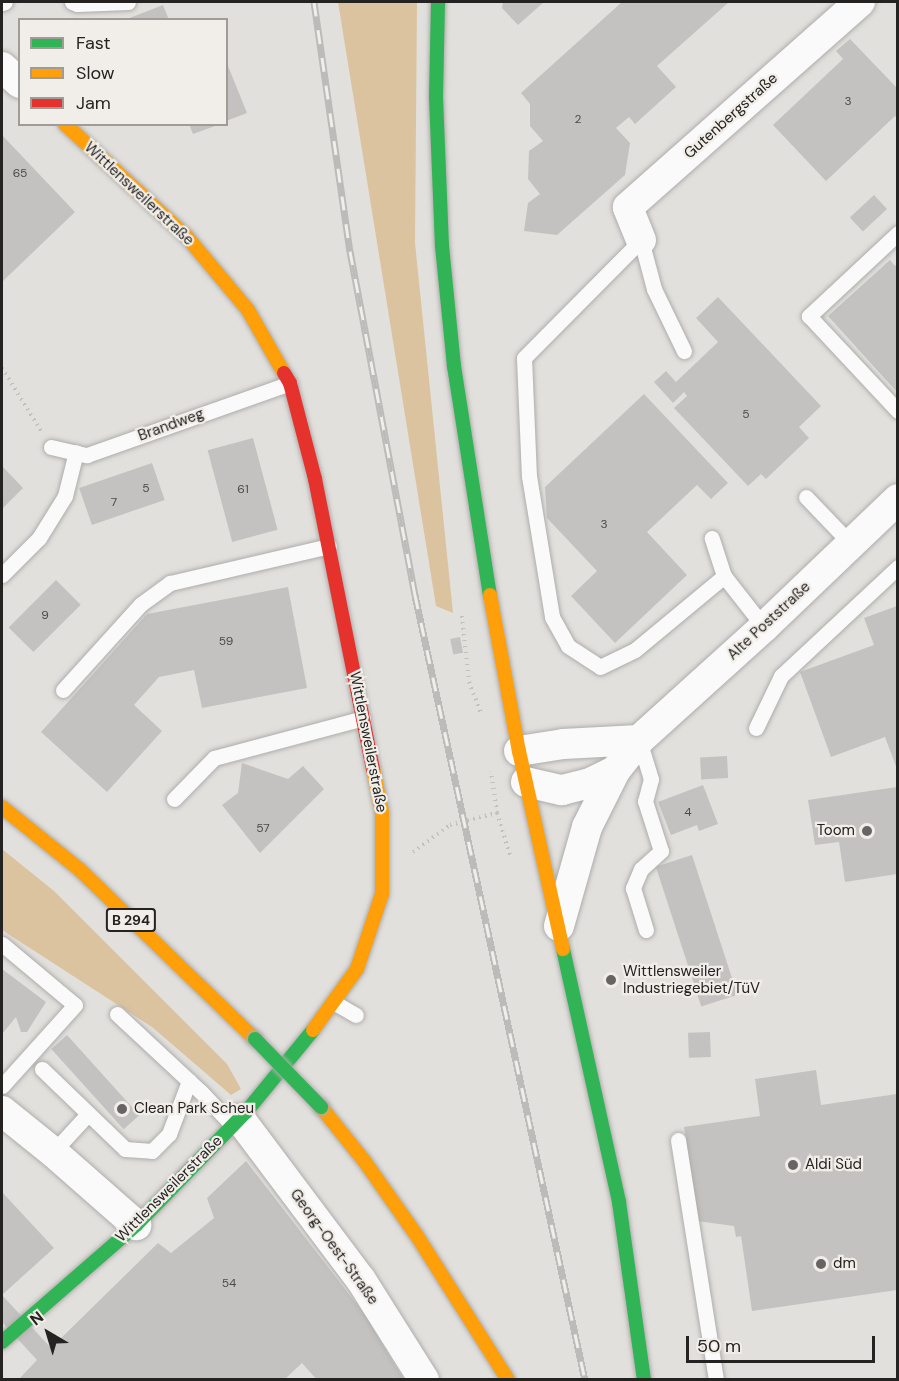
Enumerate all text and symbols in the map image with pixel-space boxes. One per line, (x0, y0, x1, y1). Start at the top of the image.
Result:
legend (18, 18, 228, 126)
text: Fast (76, 31, 111, 55)
text: Slow (76, 61, 115, 85)
street label: Gutenbergstraße (681, 69, 781, 163)
text: Jam (76, 91, 111, 115)
house number: 3 (844, 95, 852, 109)
house number: 2 (575, 113, 581, 127)
street label: Wittlensweilerstraße (80, 139, 198, 249)
house number: 65 (13, 167, 27, 181)
street label: Brandweg (136, 405, 206, 445)
house number: 5 (742, 408, 750, 422)
house number: 5 (142, 482, 150, 496)
house number: 61 (237, 483, 249, 497)
house number: 7 (111, 496, 117, 510)
house number: 3 (600, 518, 608, 532)
street label: Alte Poststraße (724, 578, 814, 664)
house number: 9 (41, 609, 49, 623)
house number: 59 (219, 635, 233, 649)
street label: Wittlensweilerstraße (345, 670, 391, 814)
house number: 4 (684, 806, 692, 820)
house number: 57 (256, 822, 270, 836)
place label: Toom (817, 822, 855, 840)
marker: Toom (860, 824, 874, 838)
road number: B 294 (106, 909, 156, 931)
place label: Wittlensweiler Industriegebiet/TüV (623, 962, 760, 997)
marker: Wittlensweiler Industriegebiet/TüV (604, 973, 618, 987)
place label: Clean Park Scheu (134, 1100, 254, 1118)
marker: Clean Park Scheu (115, 1102, 129, 1116)
street label: Wittlensweilerstraße (112, 1132, 226, 1246)
place label: Aldi Süd (805, 1156, 862, 1174)
marker: Aldi Süd (786, 1158, 800, 1172)
street label: Georg-Oest-Straße (286, 1186, 382, 1308)
place label: dm (833, 1255, 856, 1273)
marker: dm (814, 1257, 828, 1271)
house number: 54 (222, 1277, 236, 1291)
north arrow (18, 1303, 78, 1363)
text: N (26, 1307, 48, 1330)
scale bar (689, 1324, 878, 1362)
text: 50 m (697, 1334, 741, 1358)

